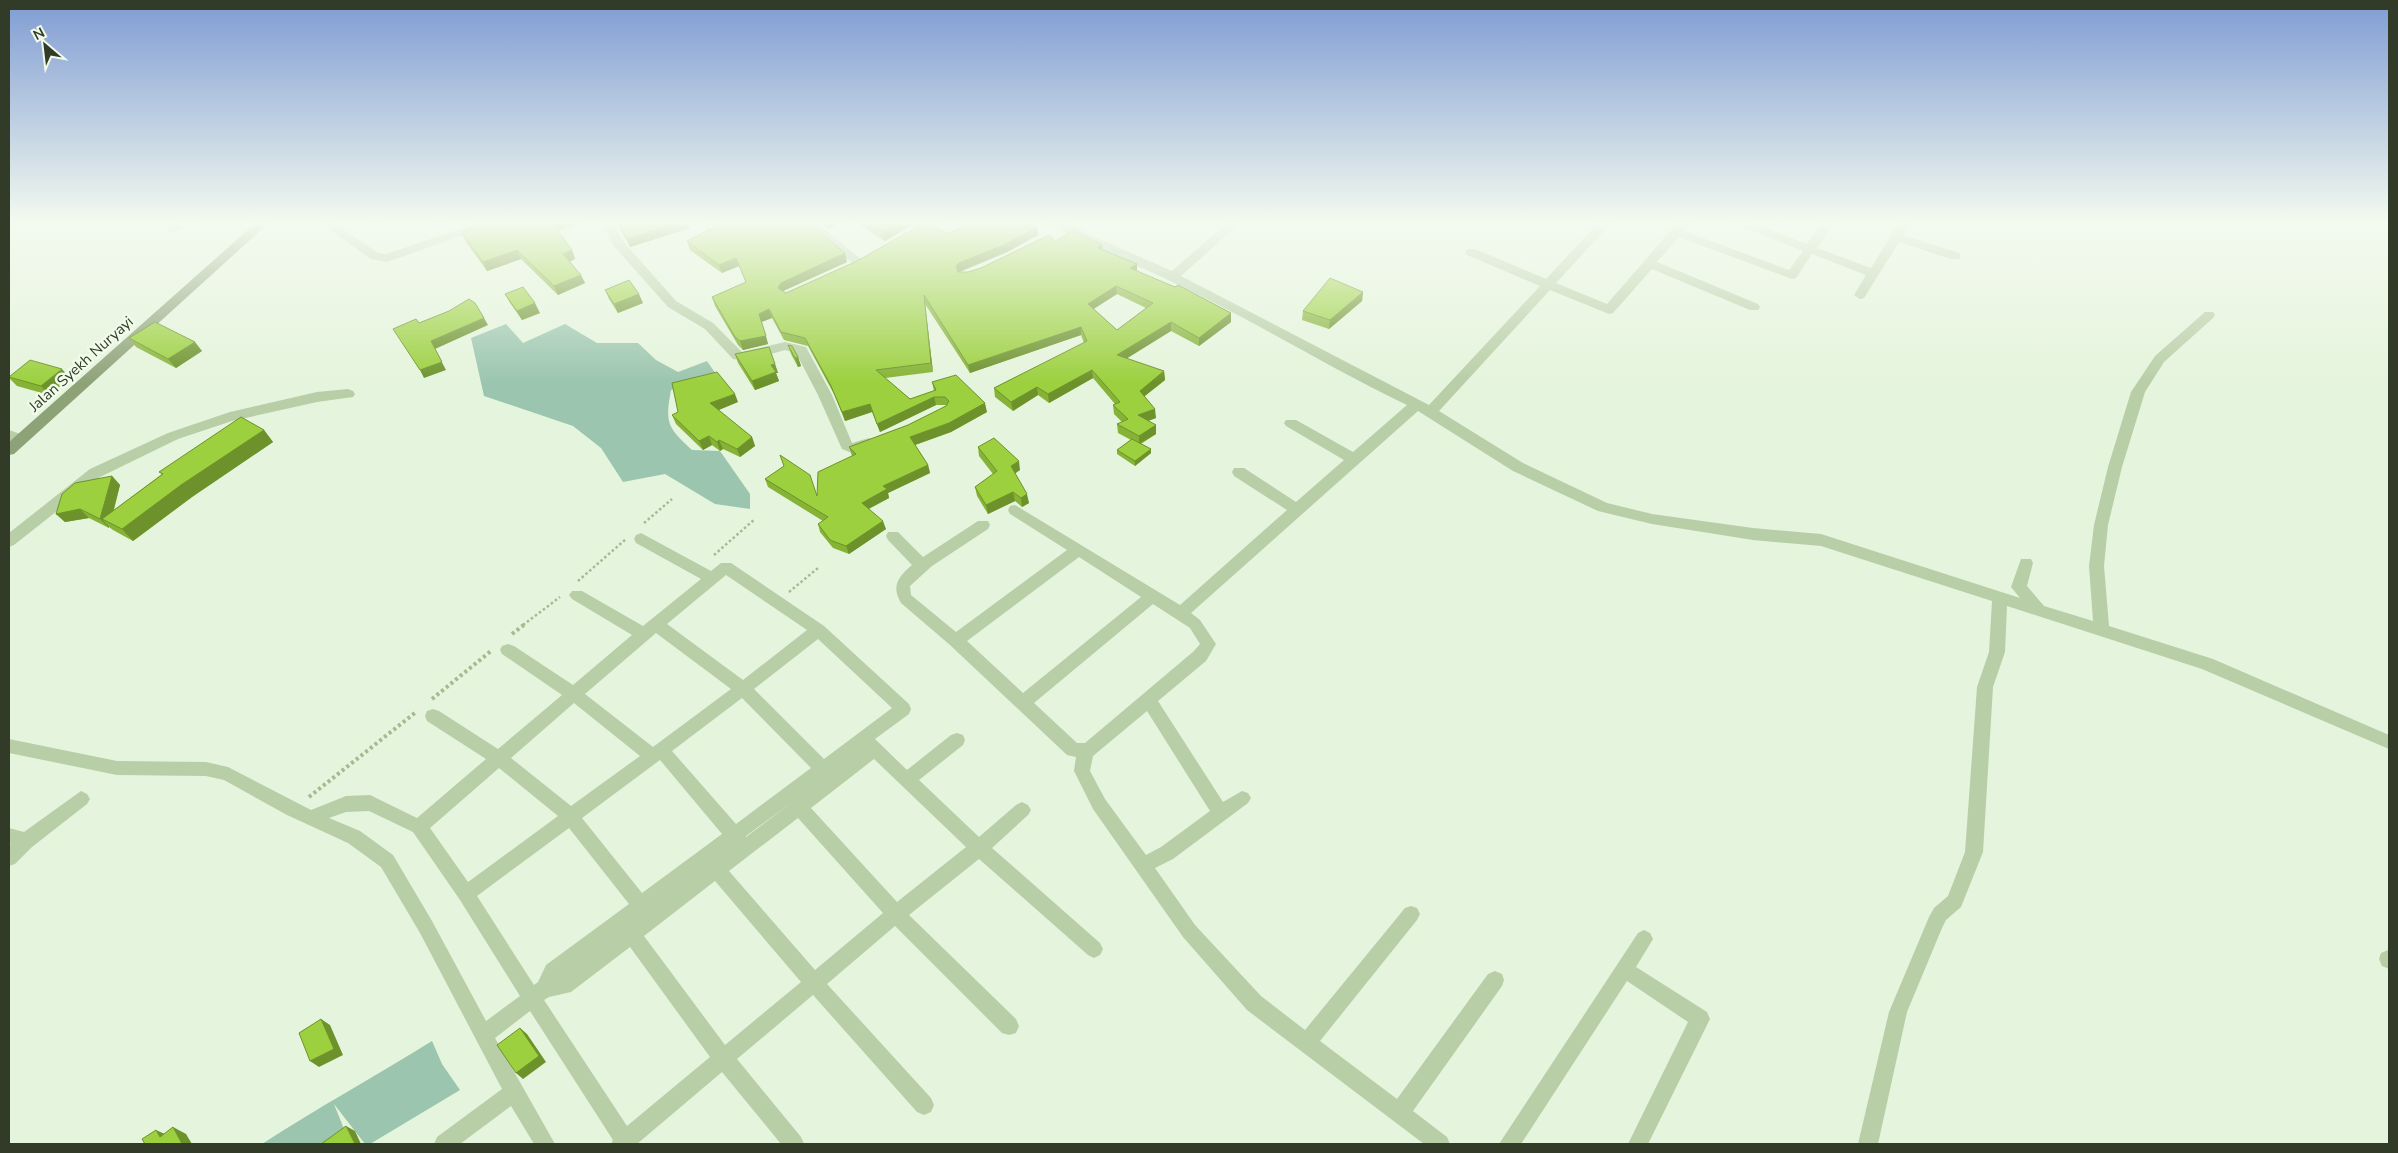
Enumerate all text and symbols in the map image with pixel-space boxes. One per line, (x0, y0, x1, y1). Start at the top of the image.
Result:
north arrow (20, 20, 70, 70)
text: N (30, 23, 48, 45)
street label: Jalan Syekh Nuryayi (24, 312, 138, 417)

